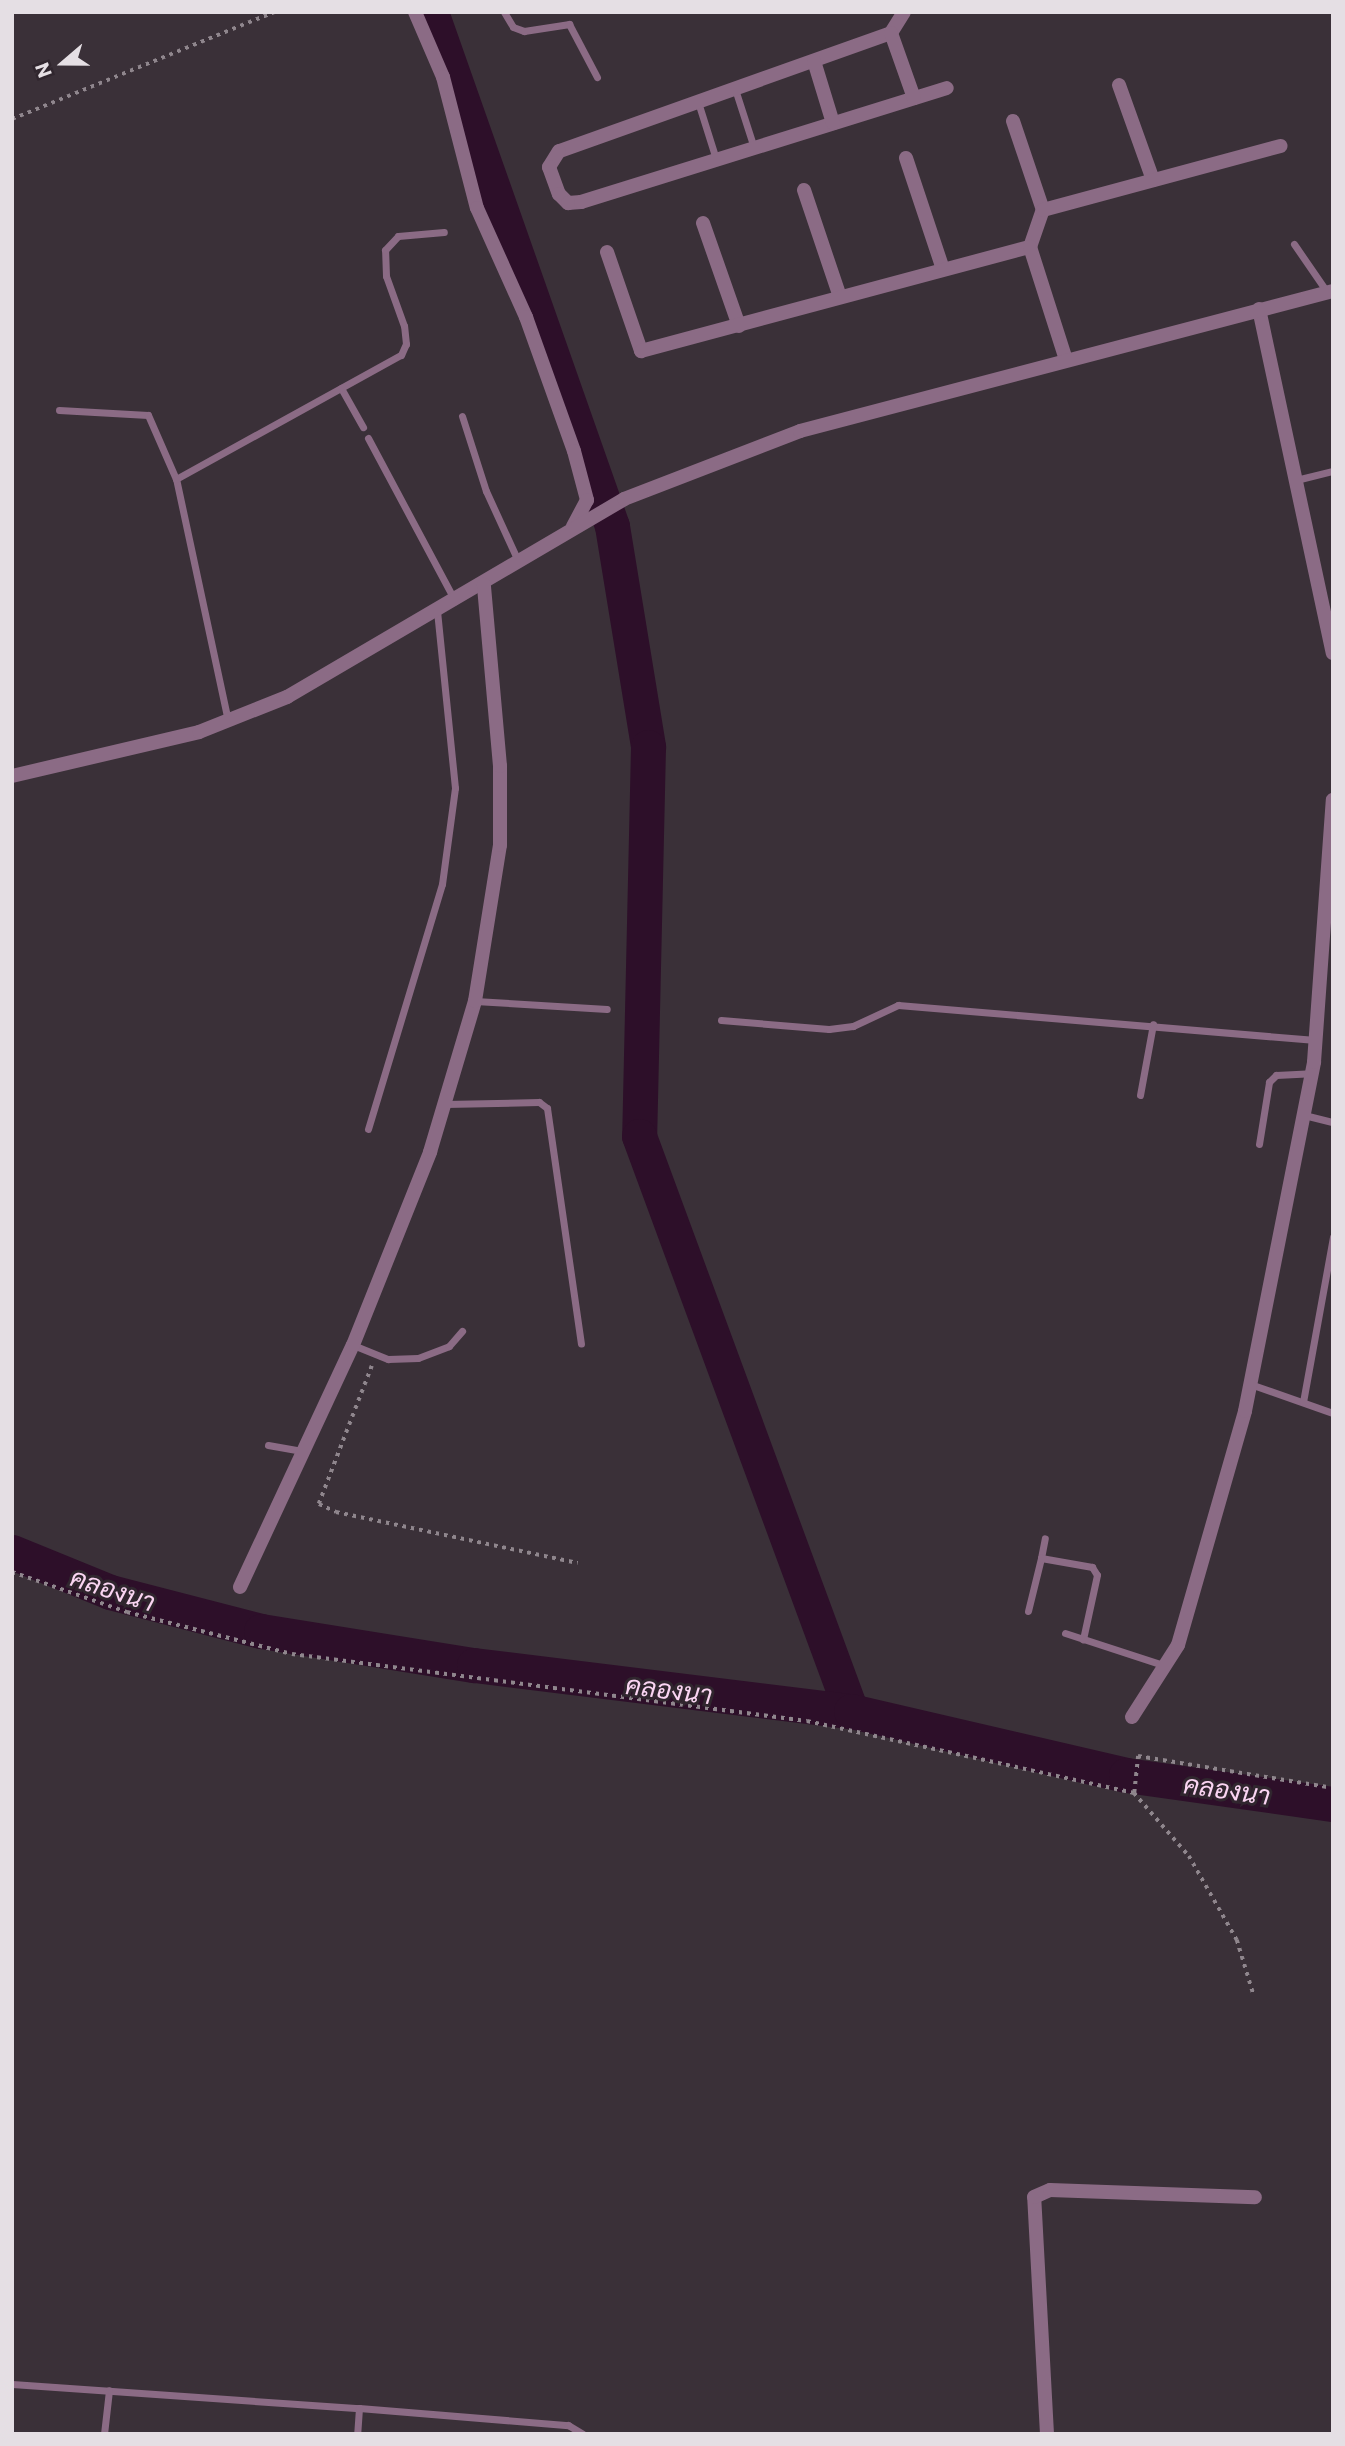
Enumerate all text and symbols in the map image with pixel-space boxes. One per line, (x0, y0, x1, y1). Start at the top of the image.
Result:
north arrow (28, 28, 98, 98)
text: N (30, 60, 56, 81)
water label: คลองนา (67, 1561, 159, 1617)
water label: คลองนา (624, 1668, 714, 1710)
water label: คลองนา (1182, 1767, 1272, 1811)

